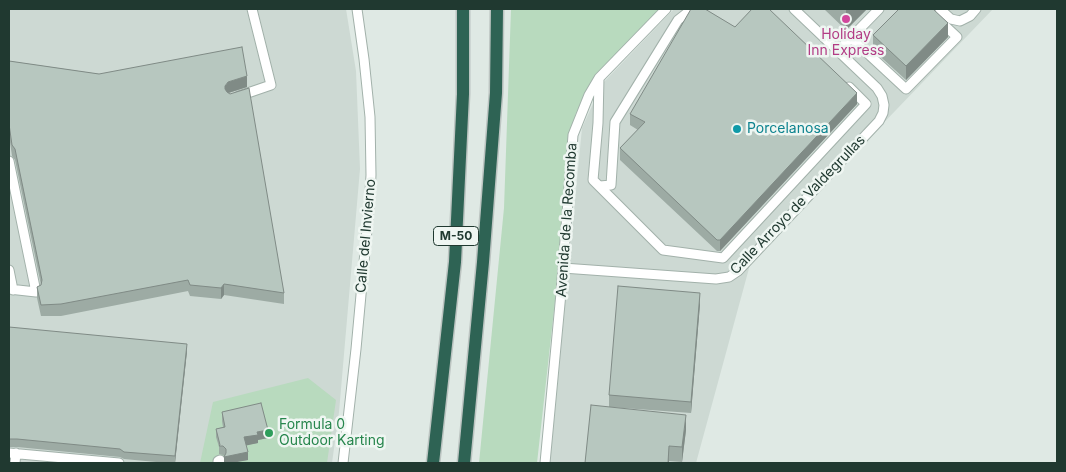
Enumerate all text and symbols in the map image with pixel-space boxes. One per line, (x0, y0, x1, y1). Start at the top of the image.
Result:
marker: Holiday Inn Express (840, 13, 852, 25)
place label: Holiday Inn Express (808, 27, 884, 59)
place label: Porcelanosa (747, 121, 829, 137)
marker: Porcelanosa (731, 123, 743, 135)
street label: Calle Arroyo de Valdegrullas (727, 132, 869, 278)
street label: Avenida de la Recomba (553, 142, 581, 298)
street label: Calle del Invierno (353, 178, 379, 294)
road number: M-50 (434, 227, 478, 246)
place label: Formula 0 Outdoor Karting (279, 417, 385, 450)
marker: Formula 0 Outdoor Karting (263, 427, 275, 439)

